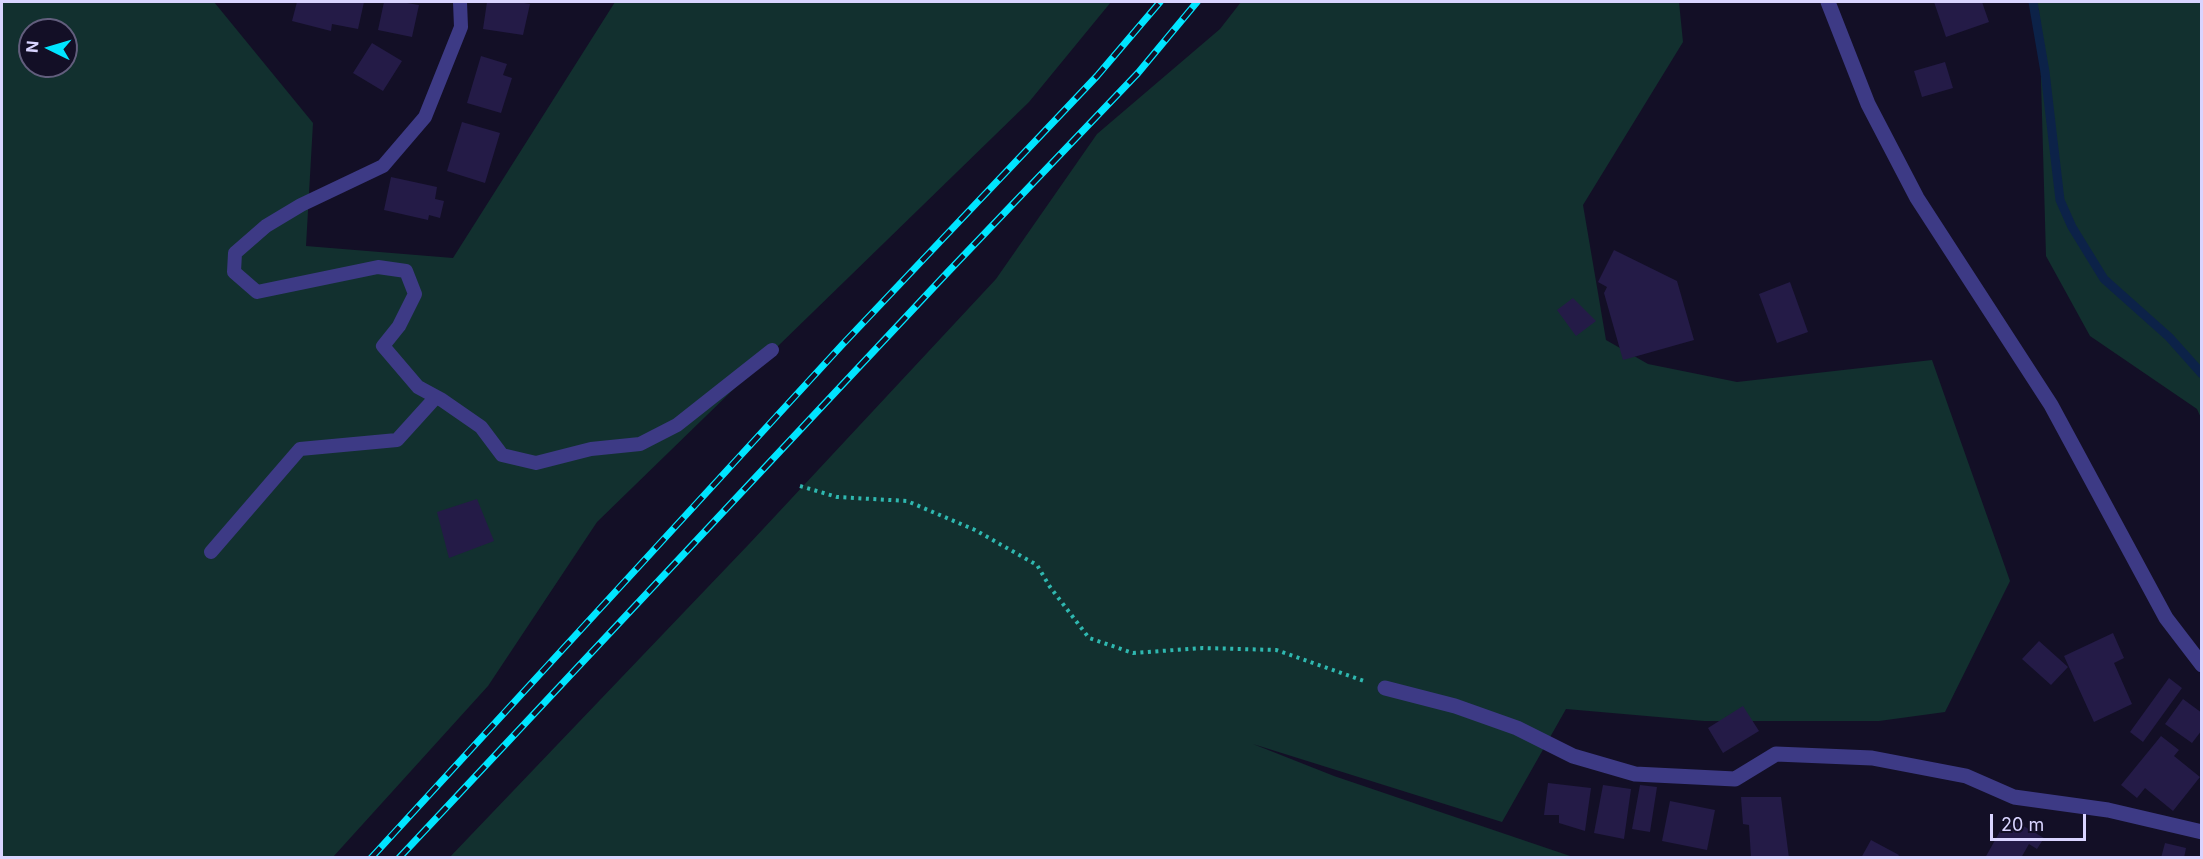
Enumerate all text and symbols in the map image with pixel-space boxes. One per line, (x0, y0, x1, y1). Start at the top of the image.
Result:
north arrow (18, 18, 78, 78)
text: N (22, 40, 43, 54)
scale bar (1993, 802, 2089, 840)
text: 20 m (2001, 814, 2044, 835)

